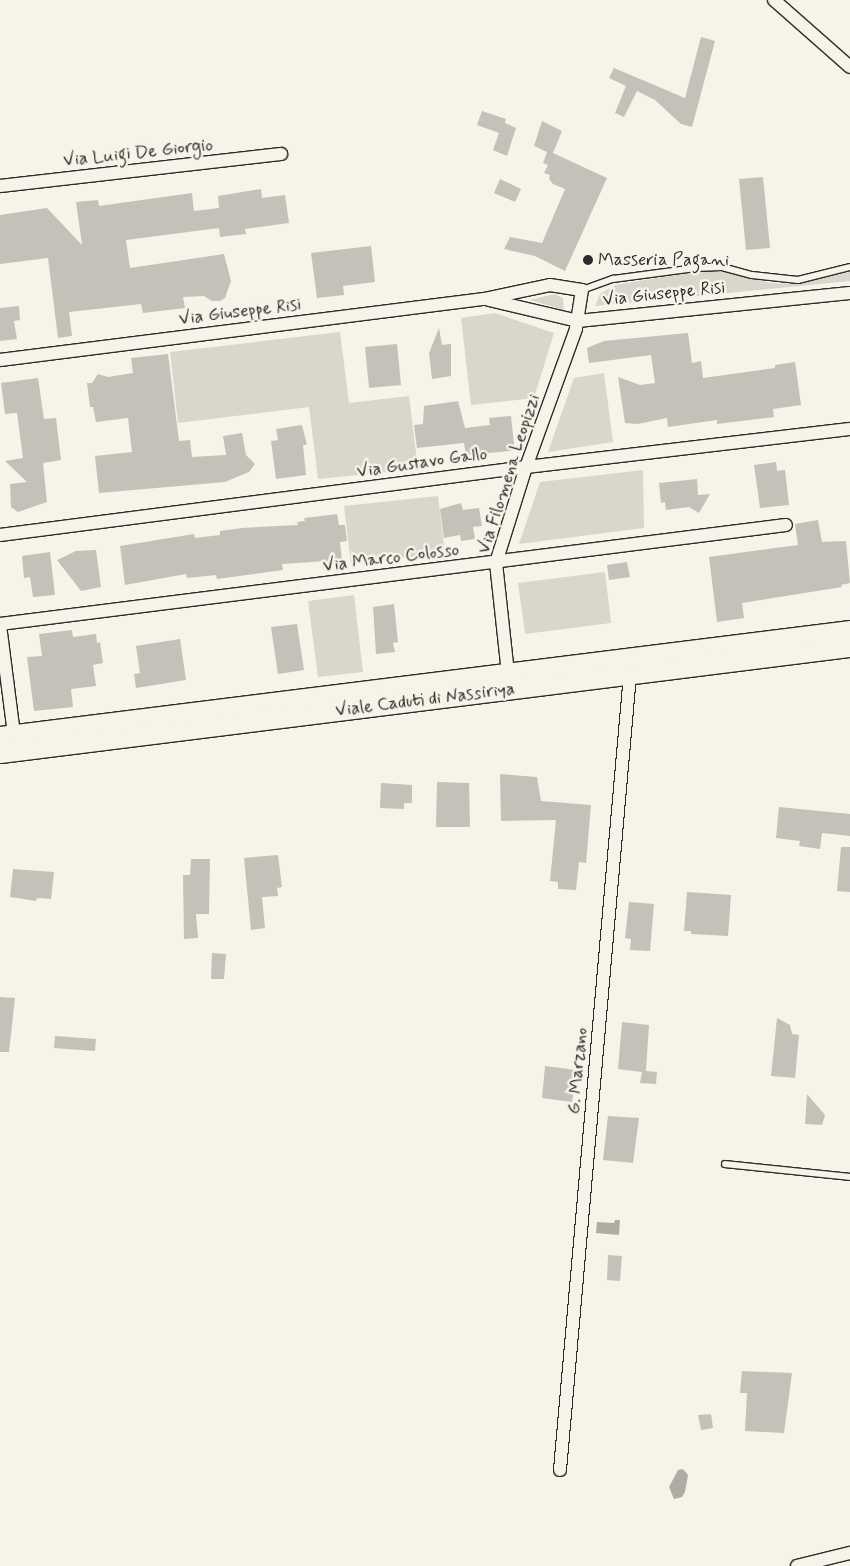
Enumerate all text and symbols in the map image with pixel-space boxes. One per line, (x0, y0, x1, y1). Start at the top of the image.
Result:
street label: Via Luigi De Giorgio (64, 135, 212, 171)
place label: Masseria Pagani (598, 249, 727, 271)
marker: Masseria Pagani (582, 254, 594, 266)
street label: Via Giuseppe Risi (602, 277, 726, 311)
street label: Via Giuseppe Risi (177, 294, 303, 330)
street label: Via Filomena Leopizzi (473, 391, 545, 557)
street label: Via Gustavo Gallo (358, 443, 486, 483)
street label: Via Marco Colosso (323, 539, 459, 577)
street label: Viale Caduti di Nassiriya (332, 678, 518, 722)
street label: G. Marzano (563, 1027, 593, 1115)

